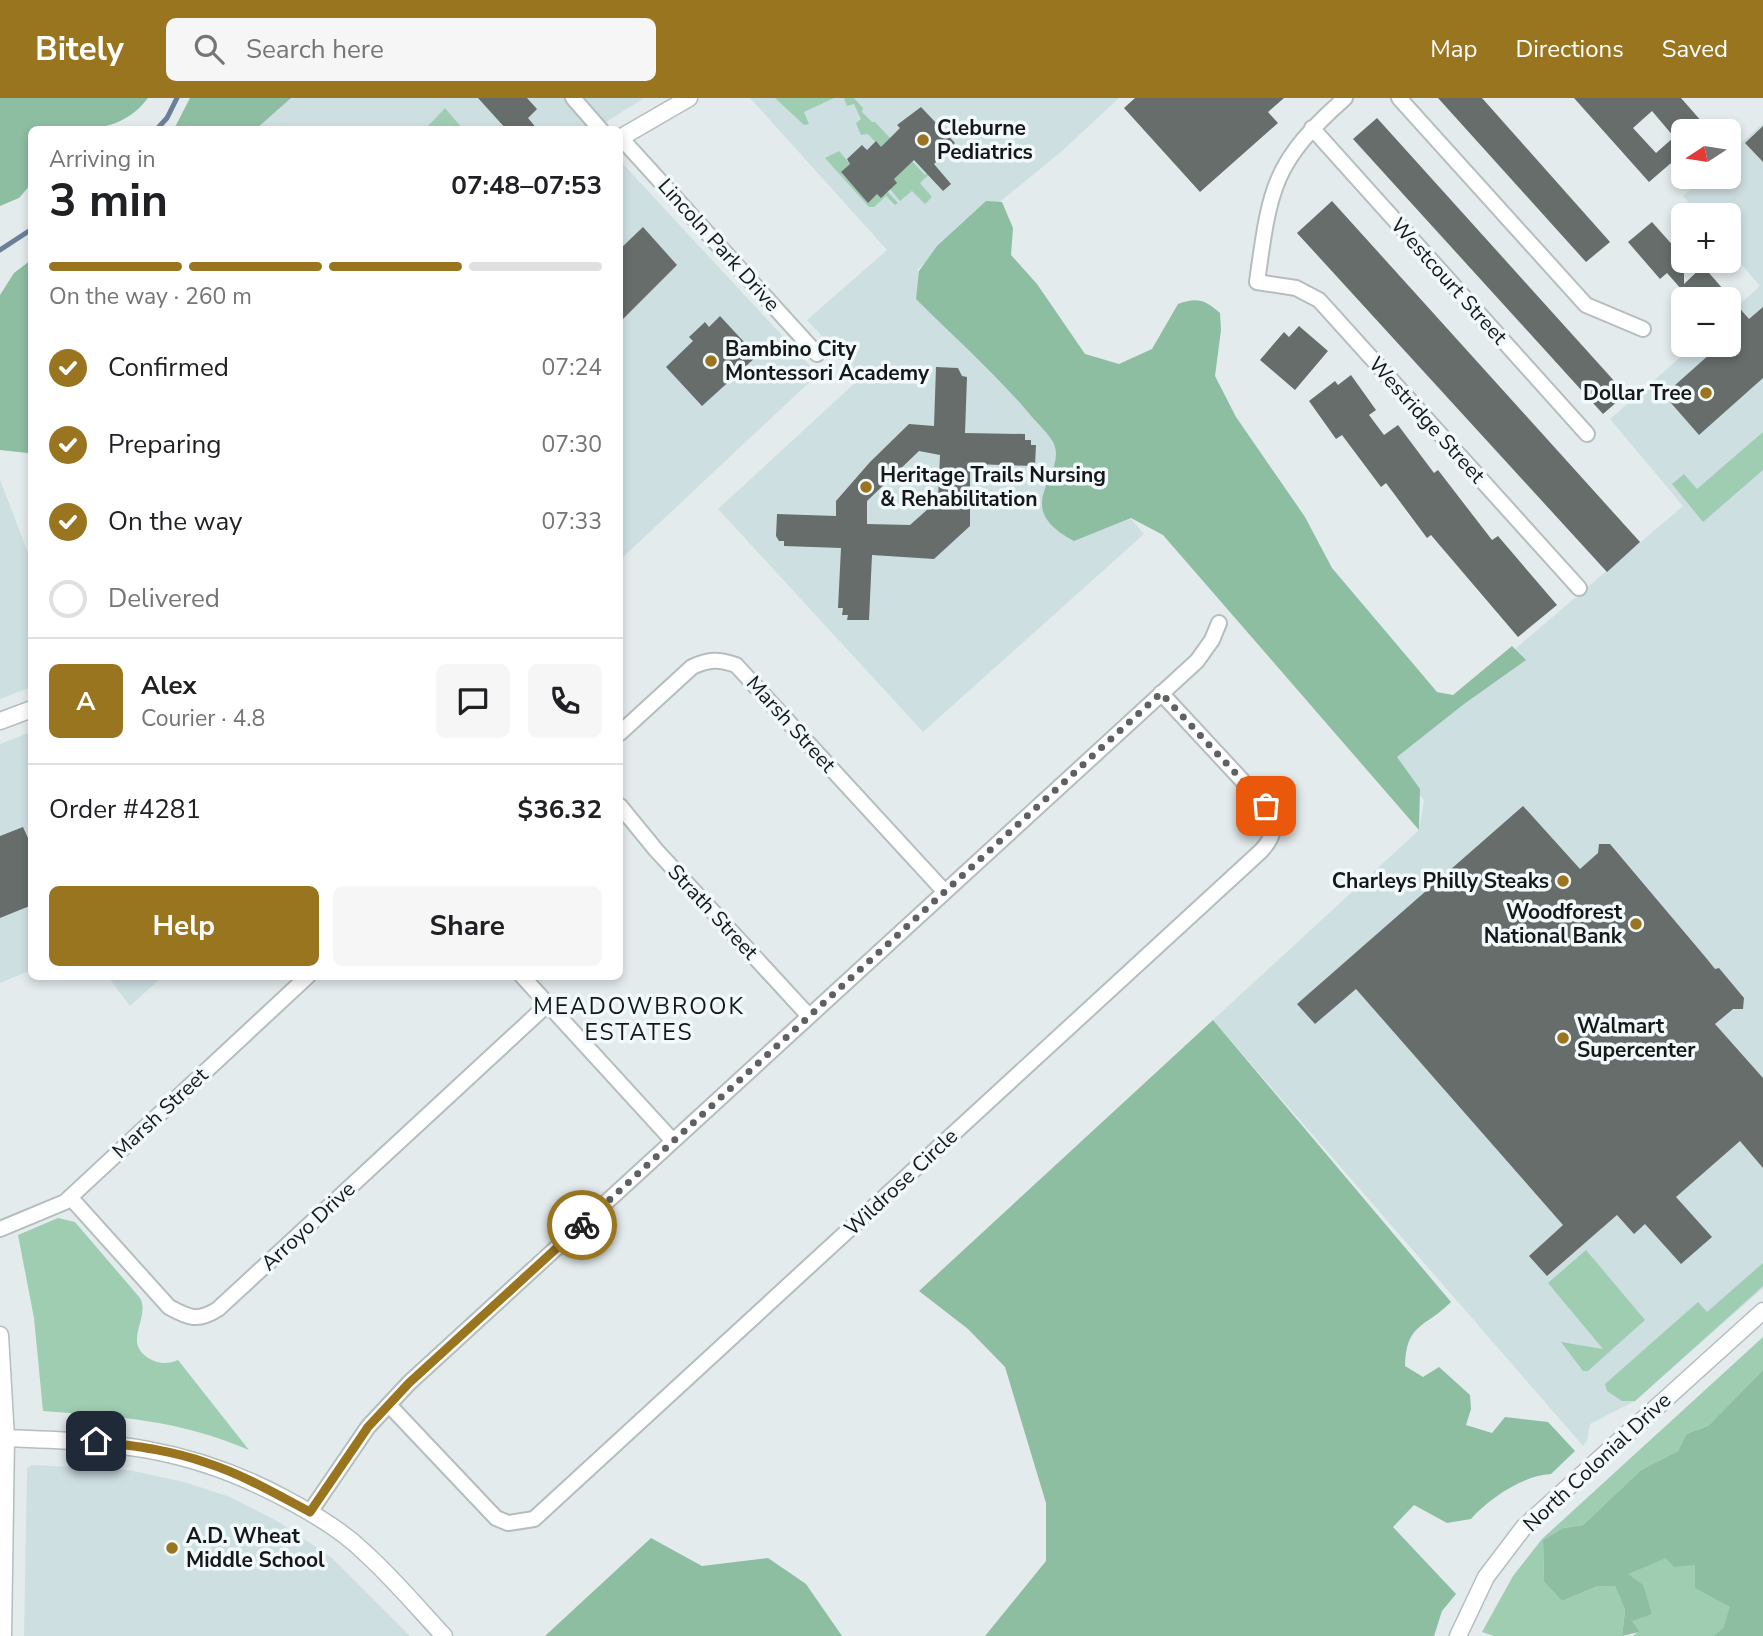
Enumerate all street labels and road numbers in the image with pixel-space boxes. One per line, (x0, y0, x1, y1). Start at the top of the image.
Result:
street label: Lincoln Park Drive (652, 172, 786, 318)
street label: Westcourt Street (1385, 212, 1514, 351)
street label: Westridge Street (1363, 351, 1492, 490)
street label: Marsh Street (740, 670, 842, 779)
street label: Strath Street (662, 858, 765, 966)
street label: Marsh Street (106, 1061, 214, 1165)
street label: Wildrose Circle (838, 1122, 964, 1242)
street label: Arroyo Drive (255, 1175, 361, 1277)
street label: North Colonial Drive (1517, 1386, 1677, 1538)

